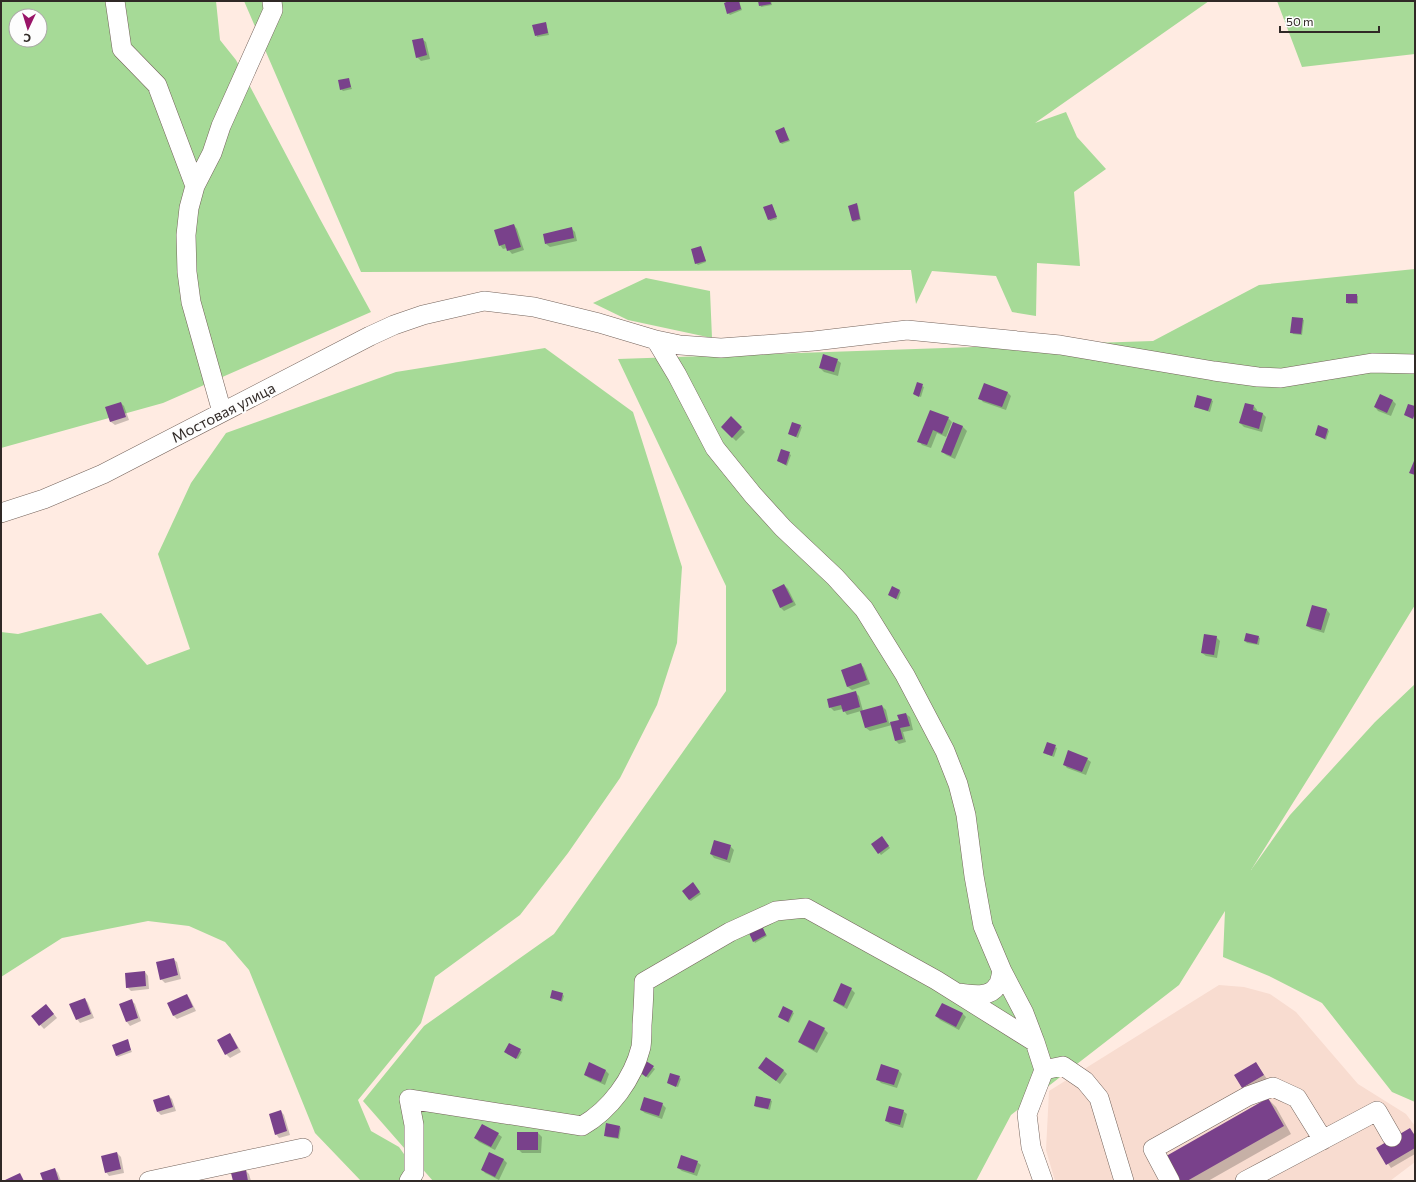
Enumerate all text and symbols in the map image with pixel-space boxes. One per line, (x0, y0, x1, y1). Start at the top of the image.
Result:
north arrow (8, 8, 48, 48)
scale bar (1280, 8, 1379, 34)
text: 50 m (1286, 14, 1314, 28)
text: С (23, 32, 31, 45)
street label: Мостовая улица (168, 378, 278, 446)

